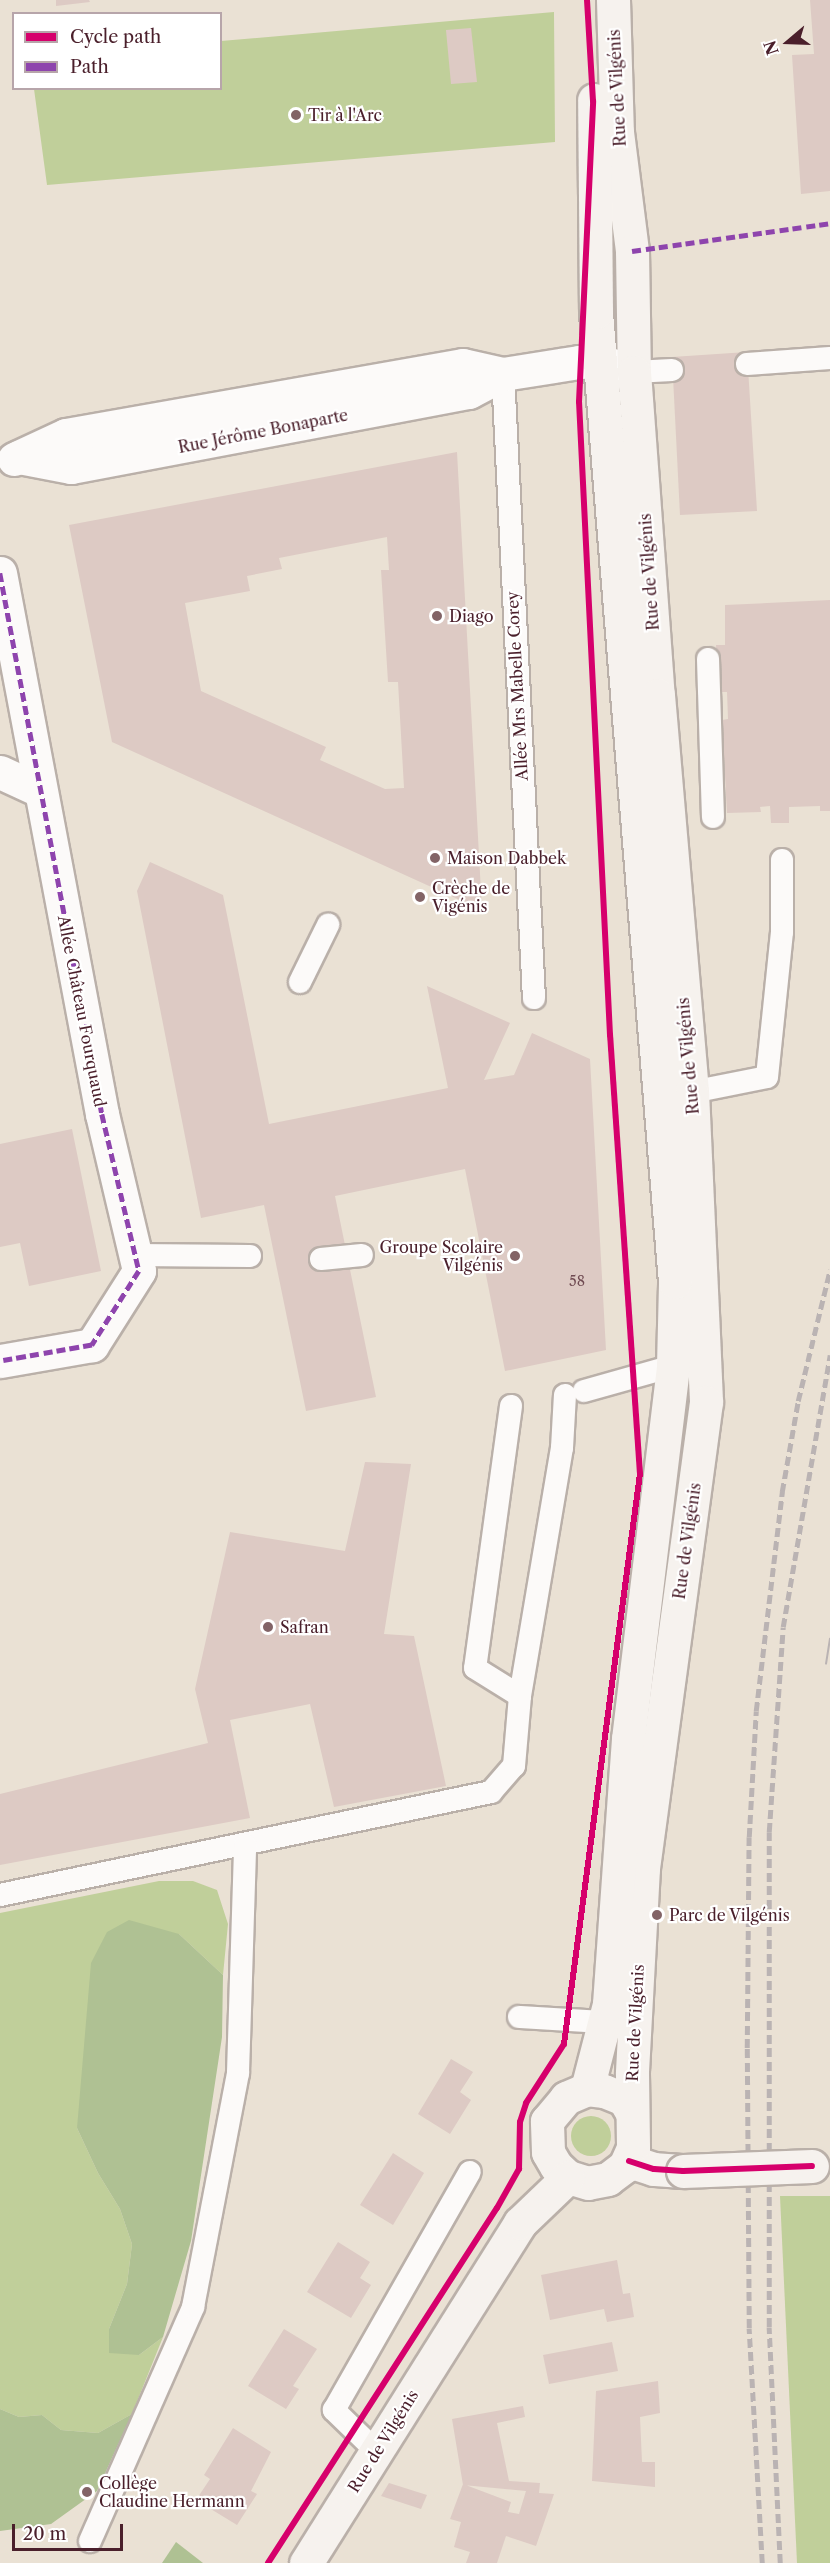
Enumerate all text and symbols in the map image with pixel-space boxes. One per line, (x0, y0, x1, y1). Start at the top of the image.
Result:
legend (12, 12, 222, 90)
north arrow (758, 12, 818, 72)
text: Cycle path (70, 26, 161, 48)
street label: Rue de Vilgénis (604, 29, 630, 147)
text: N (759, 38, 783, 58)
text: Path (70, 56, 109, 78)
place label: Tir à l'Arc (308, 105, 382, 125)
marker: Tir à l'Arc (289, 108, 303, 122)
street label: Rue Jérôme Bonaparte (176, 405, 350, 457)
street label: Rue de Vilgénis (635, 512, 663, 632)
street label: Allée Mrs Mabelle Corey (502, 591, 532, 781)
place label: Diago (449, 606, 493, 626)
marker: Diago (430, 609, 444, 623)
place label: Maison Dabbek (447, 848, 566, 868)
marker: Maison Dabbek (428, 851, 442, 865)
place label: Crèche de Vigénis (432, 878, 510, 916)
marker: Crèche de Vigénis (413, 890, 427, 904)
street label: Allée Château Fourquaud (54, 913, 110, 1109)
street label: Rue de Vilgénis (673, 996, 703, 1116)
place label: Groupe Scolaire Vilgénis (379, 1237, 503, 1275)
marker: Groupe Scolaire Vilgénis (508, 1249, 522, 1263)
house number: 58 (569, 1273, 585, 1289)
street label: Rue de Vilgénis (669, 1481, 705, 1601)
place label: Safran (280, 1617, 329, 1637)
marker: Safran (261, 1620, 275, 1634)
place label: Parc de Vilgénis (669, 1905, 790, 1925)
marker: Parc de Vilgénis (650, 1908, 664, 1922)
street label: Rue de Vilgénis (622, 1964, 648, 2082)
street label: Rue de Vilgénis (344, 2386, 422, 2496)
place label: Collège Claudine Hermann (99, 2473, 245, 2511)
marker: Collège Claudine Hermann (80, 2485, 94, 2499)
scale bar (15, 2512, 126, 2550)
text: 20 m (23, 2523, 66, 2545)

